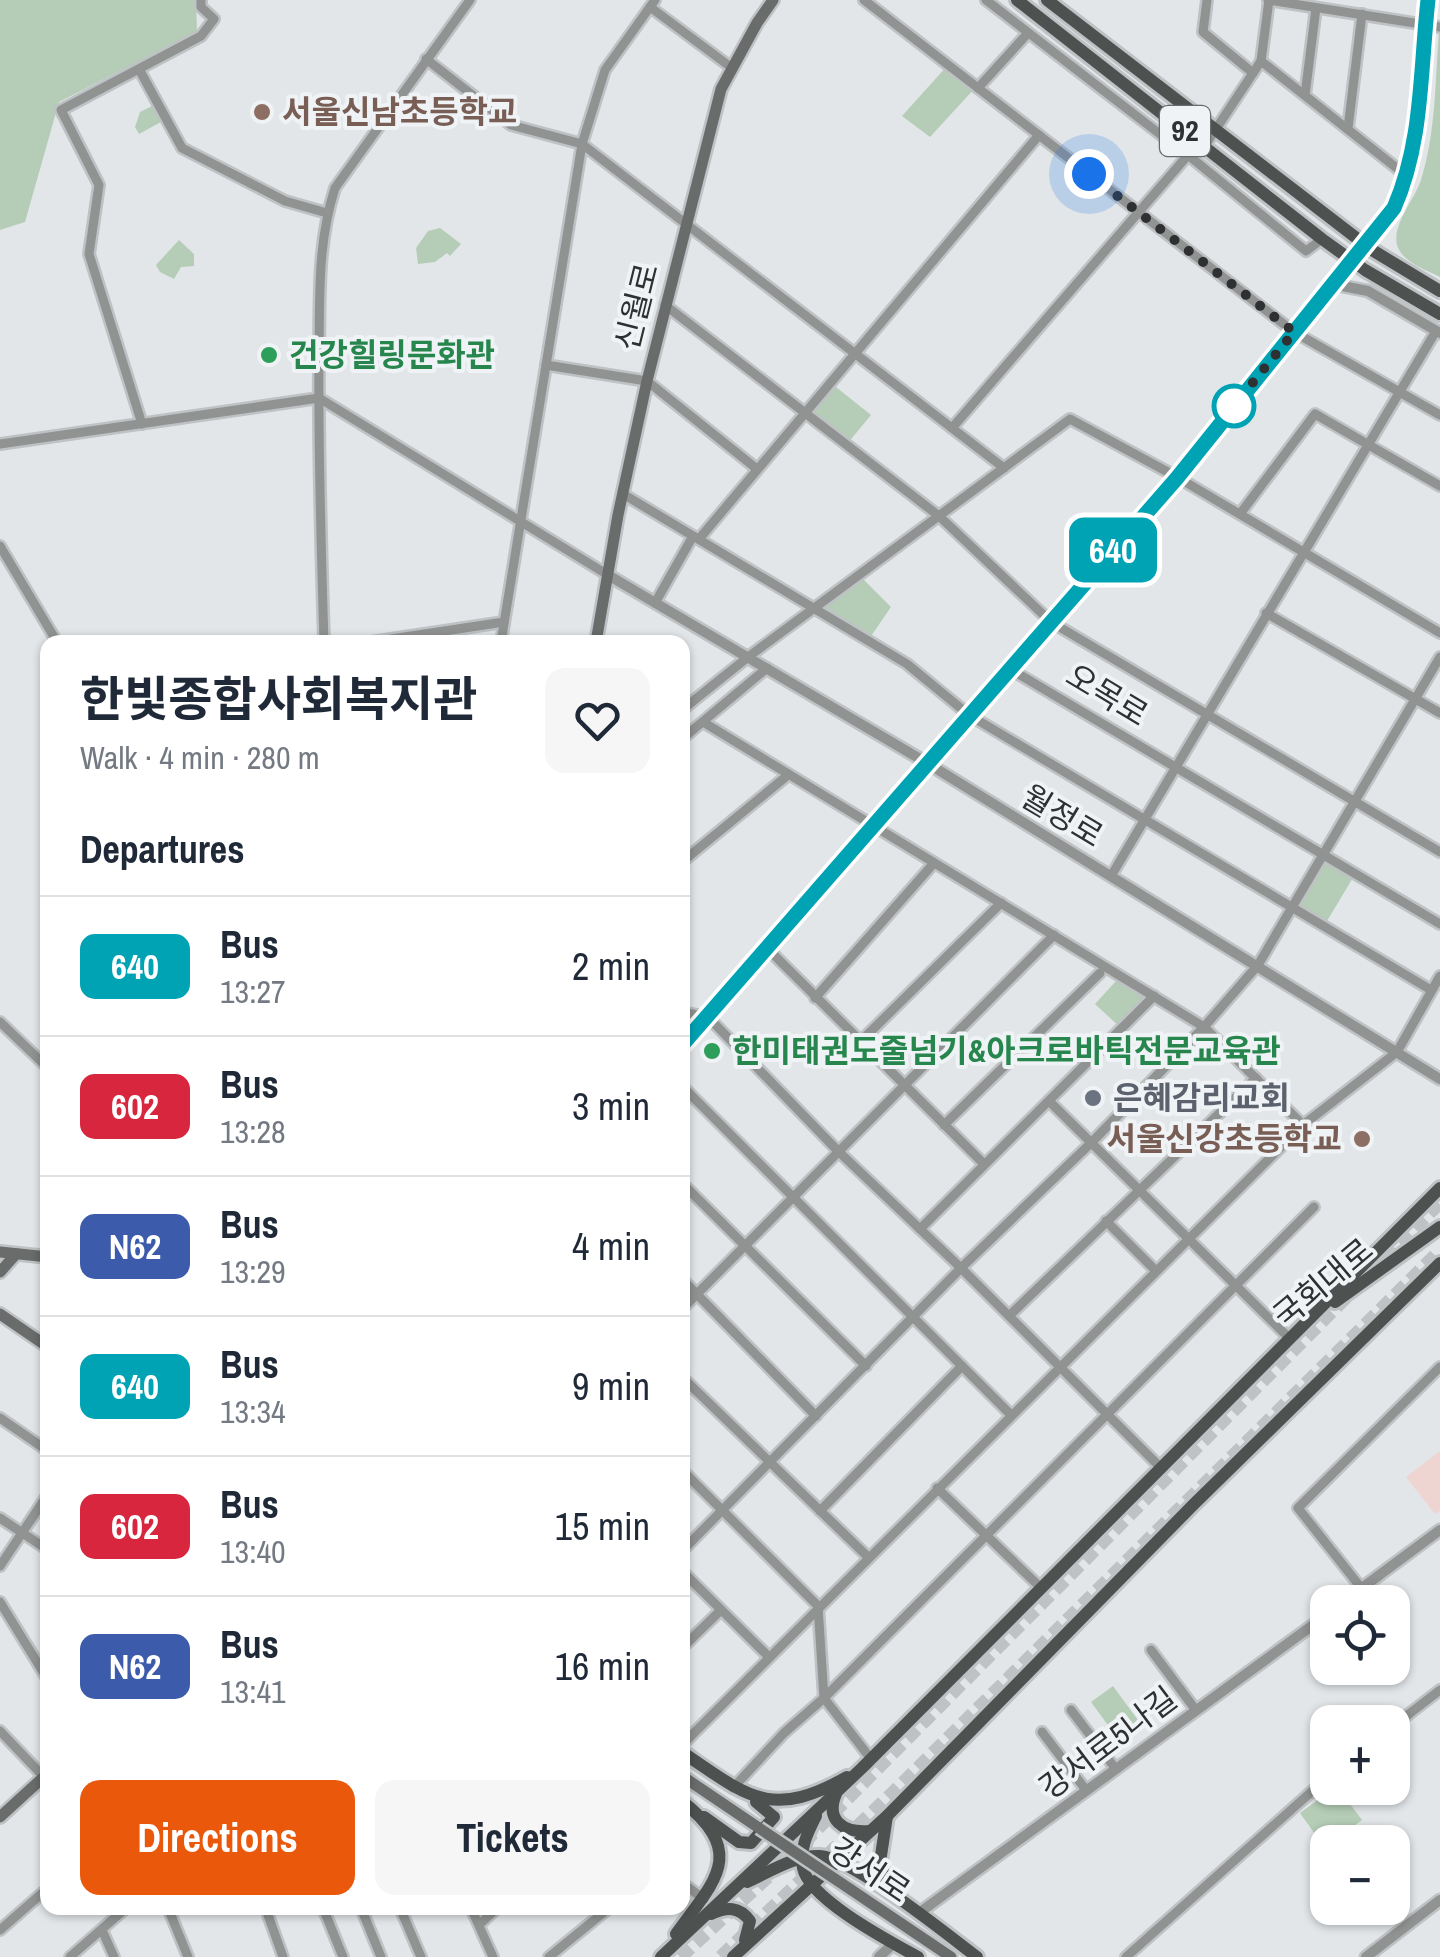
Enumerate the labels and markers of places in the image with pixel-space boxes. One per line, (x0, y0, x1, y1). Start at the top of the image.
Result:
place label: 서울신남초등학교 (282, 90, 518, 133)
marker: 서울신남초등학교 (251, 101, 273, 123)
place label: 건강힐링문화관 (289, 333, 495, 376)
marker: 건강힐링문화관 (258, 344, 280, 366)
unlabelled marker (1213, 385, 1255, 427)
place label: 한미태권도줄넘기&아크로바틱전문교육관 (732, 1029, 1281, 1072)
marker: 한미태권도줄넘기&아크로바틱전문교육관 (701, 1040, 723, 1062)
place label: 은혜감리교회 (1113, 1076, 1290, 1119)
marker: 은혜감리교회 (1082, 1087, 1104, 1109)
place label: 서울신강초등학교 (1106, 1117, 1342, 1160)
marker: 서울신강초등학교 (1351, 1128, 1373, 1150)

